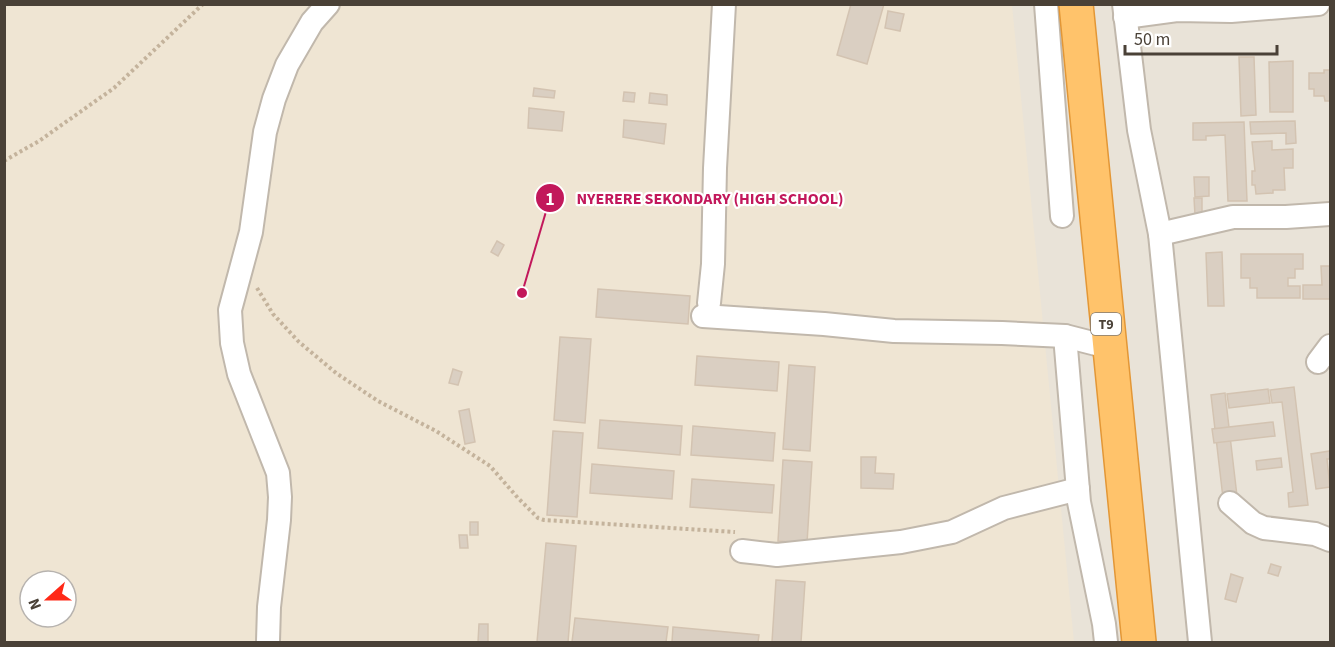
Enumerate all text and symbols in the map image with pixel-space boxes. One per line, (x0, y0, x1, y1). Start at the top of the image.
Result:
scale bar (1125, 18, 1276, 56)
text: 50 m (1134, 27, 1170, 52)
callout: NYERERE SEKONDARY (HIGH SCHOOL) (535, 181, 856, 215)
text: 1 (545, 187, 555, 212)
text: NYERERE SEKONDARY (HIGH SCHOOL) (576, 188, 844, 210)
road number: T9 (1091, 313, 1121, 335)
north arrow (18, 569, 78, 629)
text: N (23, 595, 47, 613)

